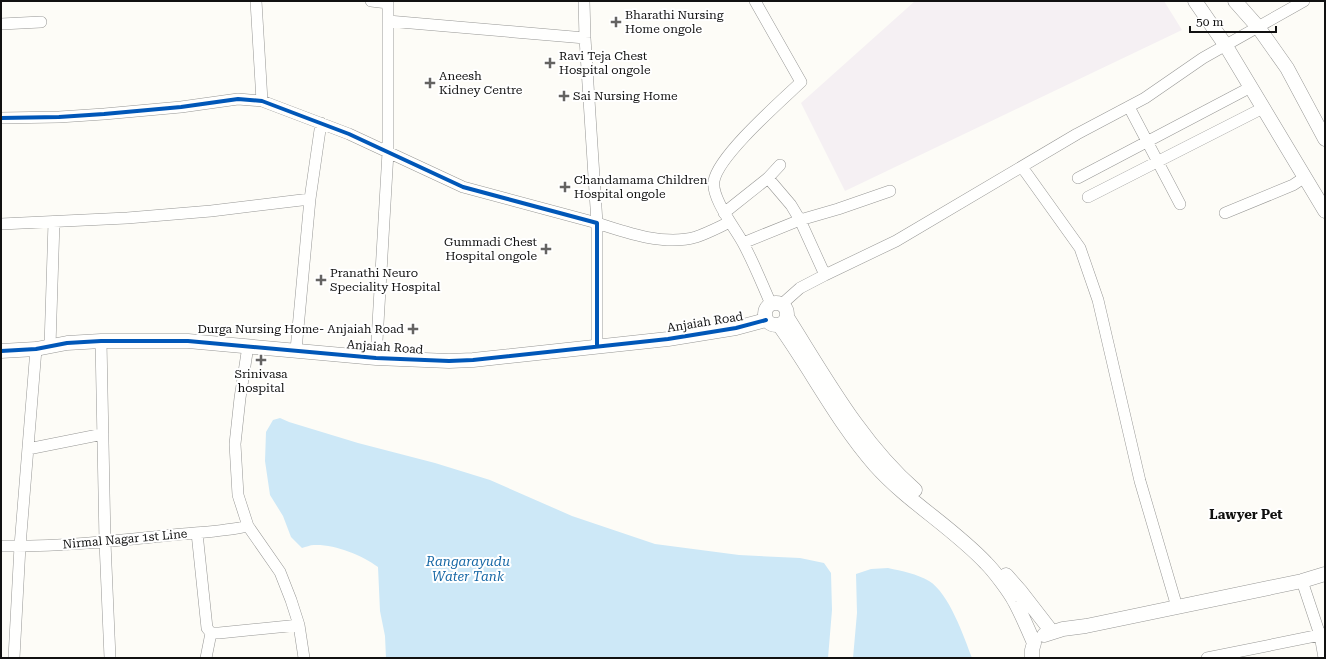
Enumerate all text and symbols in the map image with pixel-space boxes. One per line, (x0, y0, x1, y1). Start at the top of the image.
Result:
place label: Bharathi Nursing Home ongole (625, 8, 724, 36)
scale bar (1190, 8, 1276, 34)
text: 50 m (1196, 15, 1223, 29)
marker: Bharathi Nursing Home ongole (610, 16, 622, 28)
place label: Ravi Teja Chest Hospital ongole (559, 49, 651, 77)
marker: Ravi Teja Chest Hospital ongole (544, 57, 556, 69)
place label: Aneesh Kidney Centre (439, 69, 523, 97)
marker: Aneesh Kidney Centre (424, 77, 436, 89)
place label: Sai Nursing Home (573, 89, 678, 103)
marker: Sai Nursing Home (558, 90, 570, 102)
place label: Chandamama Children Hospital ongole (574, 173, 708, 201)
marker: Chandamama Children Hospital ongole (559, 181, 571, 193)
place label: Gummadi Chest Hospital ongole (444, 235, 538, 263)
marker: Gummadi Chest Hospital ongole (540, 243, 552, 255)
place label: Pranathi Neuro Speciality Hospital (330, 266, 441, 294)
marker: Pranathi Neuro Speciality Hospital (315, 274, 327, 286)
street label: Anjaiah Road (666, 309, 744, 335)
place label: Durga Nursing Home- Anjaiah Road (197, 322, 404, 336)
marker: Durga Nursing Home- Anjaiah Road (407, 323, 419, 335)
street label: Anjaiah Road (346, 337, 424, 357)
marker: Srinivasa hospital (255, 354, 267, 366)
place label: Srinivasa hospital (234, 367, 288, 395)
district label: Lawyer Pet (1209, 507, 1283, 522)
street label: Nirmal Nagar 1st Line (62, 527, 188, 551)
water label: Rangarayudu Water Tank (425, 554, 510, 584)

